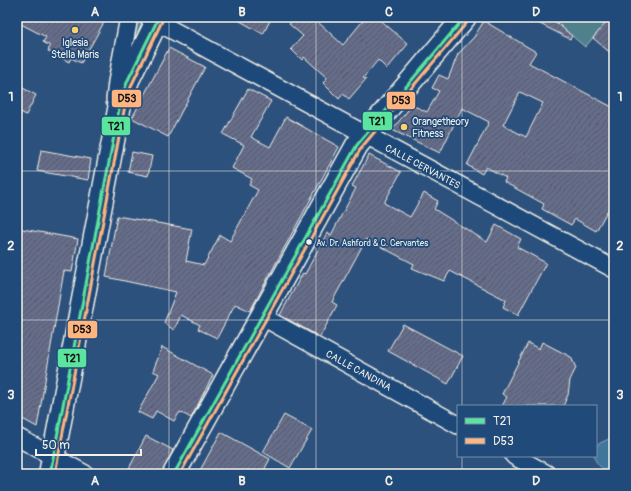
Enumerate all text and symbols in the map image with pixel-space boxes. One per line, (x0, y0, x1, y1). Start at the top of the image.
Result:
text: A (91, 4, 100, 20)
text: B (238, 4, 246, 20)
text: C (385, 4, 393, 20)
text: D (532, 4, 540, 20)
marker: Iglesia Stella Maris (70, 25, 80, 35)
place label: Iglesia Stella Maris (51, 37, 100, 61)
text: 1 (8, 89, 14, 105)
line badge: D53 (111, 89, 142, 108)
text: 1 (617, 89, 623, 105)
line badge: D53 (386, 91, 416, 110)
text: D53 (118, 92, 137, 105)
text: D53 (392, 94, 411, 107)
line badge: T21 (362, 111, 393, 131)
text: T21 (368, 115, 385, 128)
line badge: T21 (101, 116, 131, 136)
place label: Orangetheory Fitness (412, 116, 469, 140)
text: T21 (107, 120, 124, 133)
marker: Orangetheory Fitness (399, 122, 409, 132)
street label: CALLE CERVANTES (383, 142, 462, 192)
marker: Av. Dr. Ashford & C. Cervantes (304, 237, 314, 247)
text: 2 (7, 238, 15, 254)
place label: Av. Dr. Ashford & C. Cervantes (316, 238, 428, 249)
text: 2 (616, 238, 624, 254)
line badge: D53 (67, 320, 98, 339)
text: D53 (73, 323, 92, 336)
line badge: T21 (57, 348, 87, 368)
street label: CALLE CANDINA (324, 348, 394, 394)
text: T21 (63, 352, 80, 365)
text: 3 (7, 387, 15, 403)
text: 3 (616, 387, 624, 403)
legend (457, 405, 597, 457)
text: T21 (493, 414, 511, 429)
scale bar (36, 431, 141, 457)
text: D53 (493, 434, 514, 449)
text: 50 m (42, 438, 70, 453)
text: A (91, 473, 100, 489)
text: B (238, 473, 246, 489)
text: C (385, 473, 393, 489)
text: D (532, 473, 540, 489)

